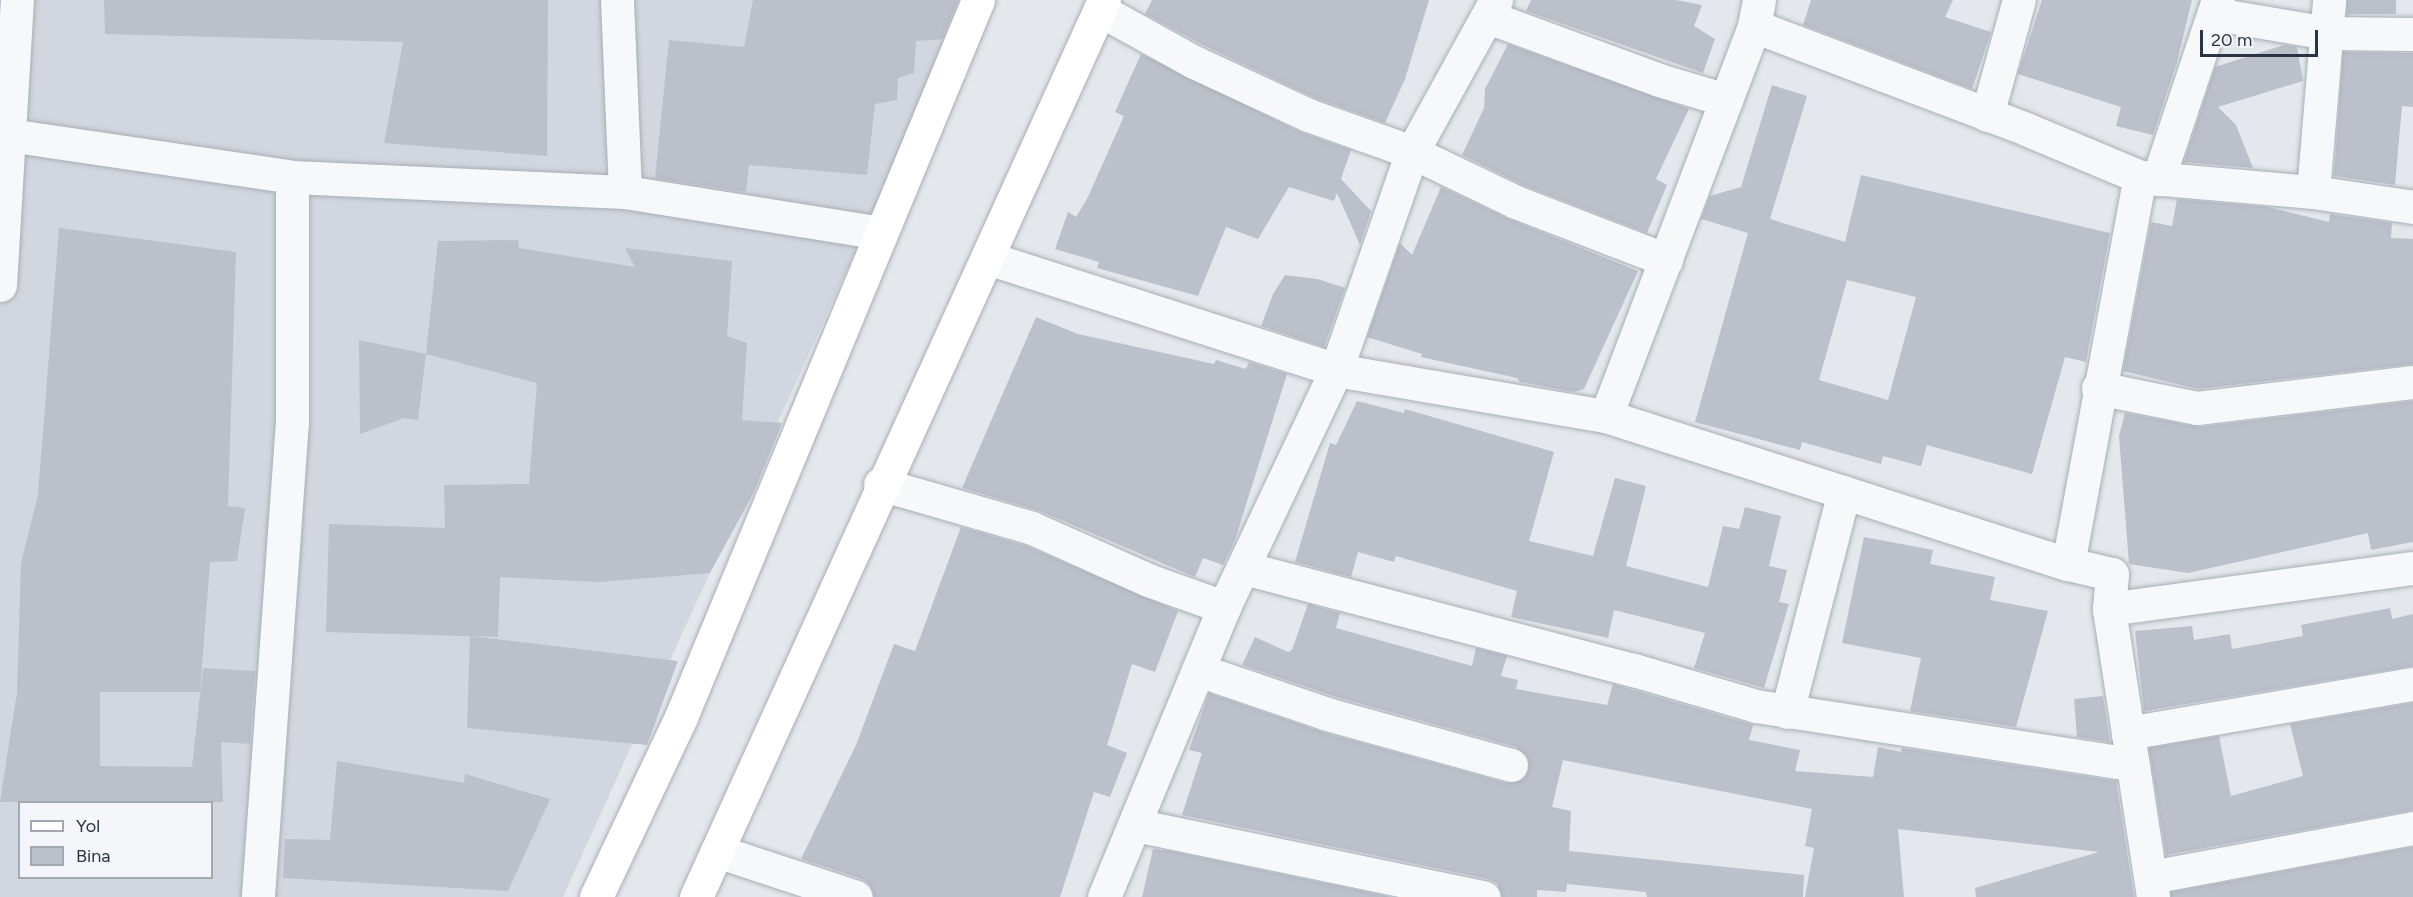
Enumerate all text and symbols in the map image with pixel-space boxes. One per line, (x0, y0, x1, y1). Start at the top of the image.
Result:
scale bar (2203, 18, 2322, 56)
text: 20 m (2211, 29, 2252, 51)
legend (18, 801, 213, 879)
text: Yol (76, 815, 100, 837)
text: Bina (76, 845, 110, 867)

